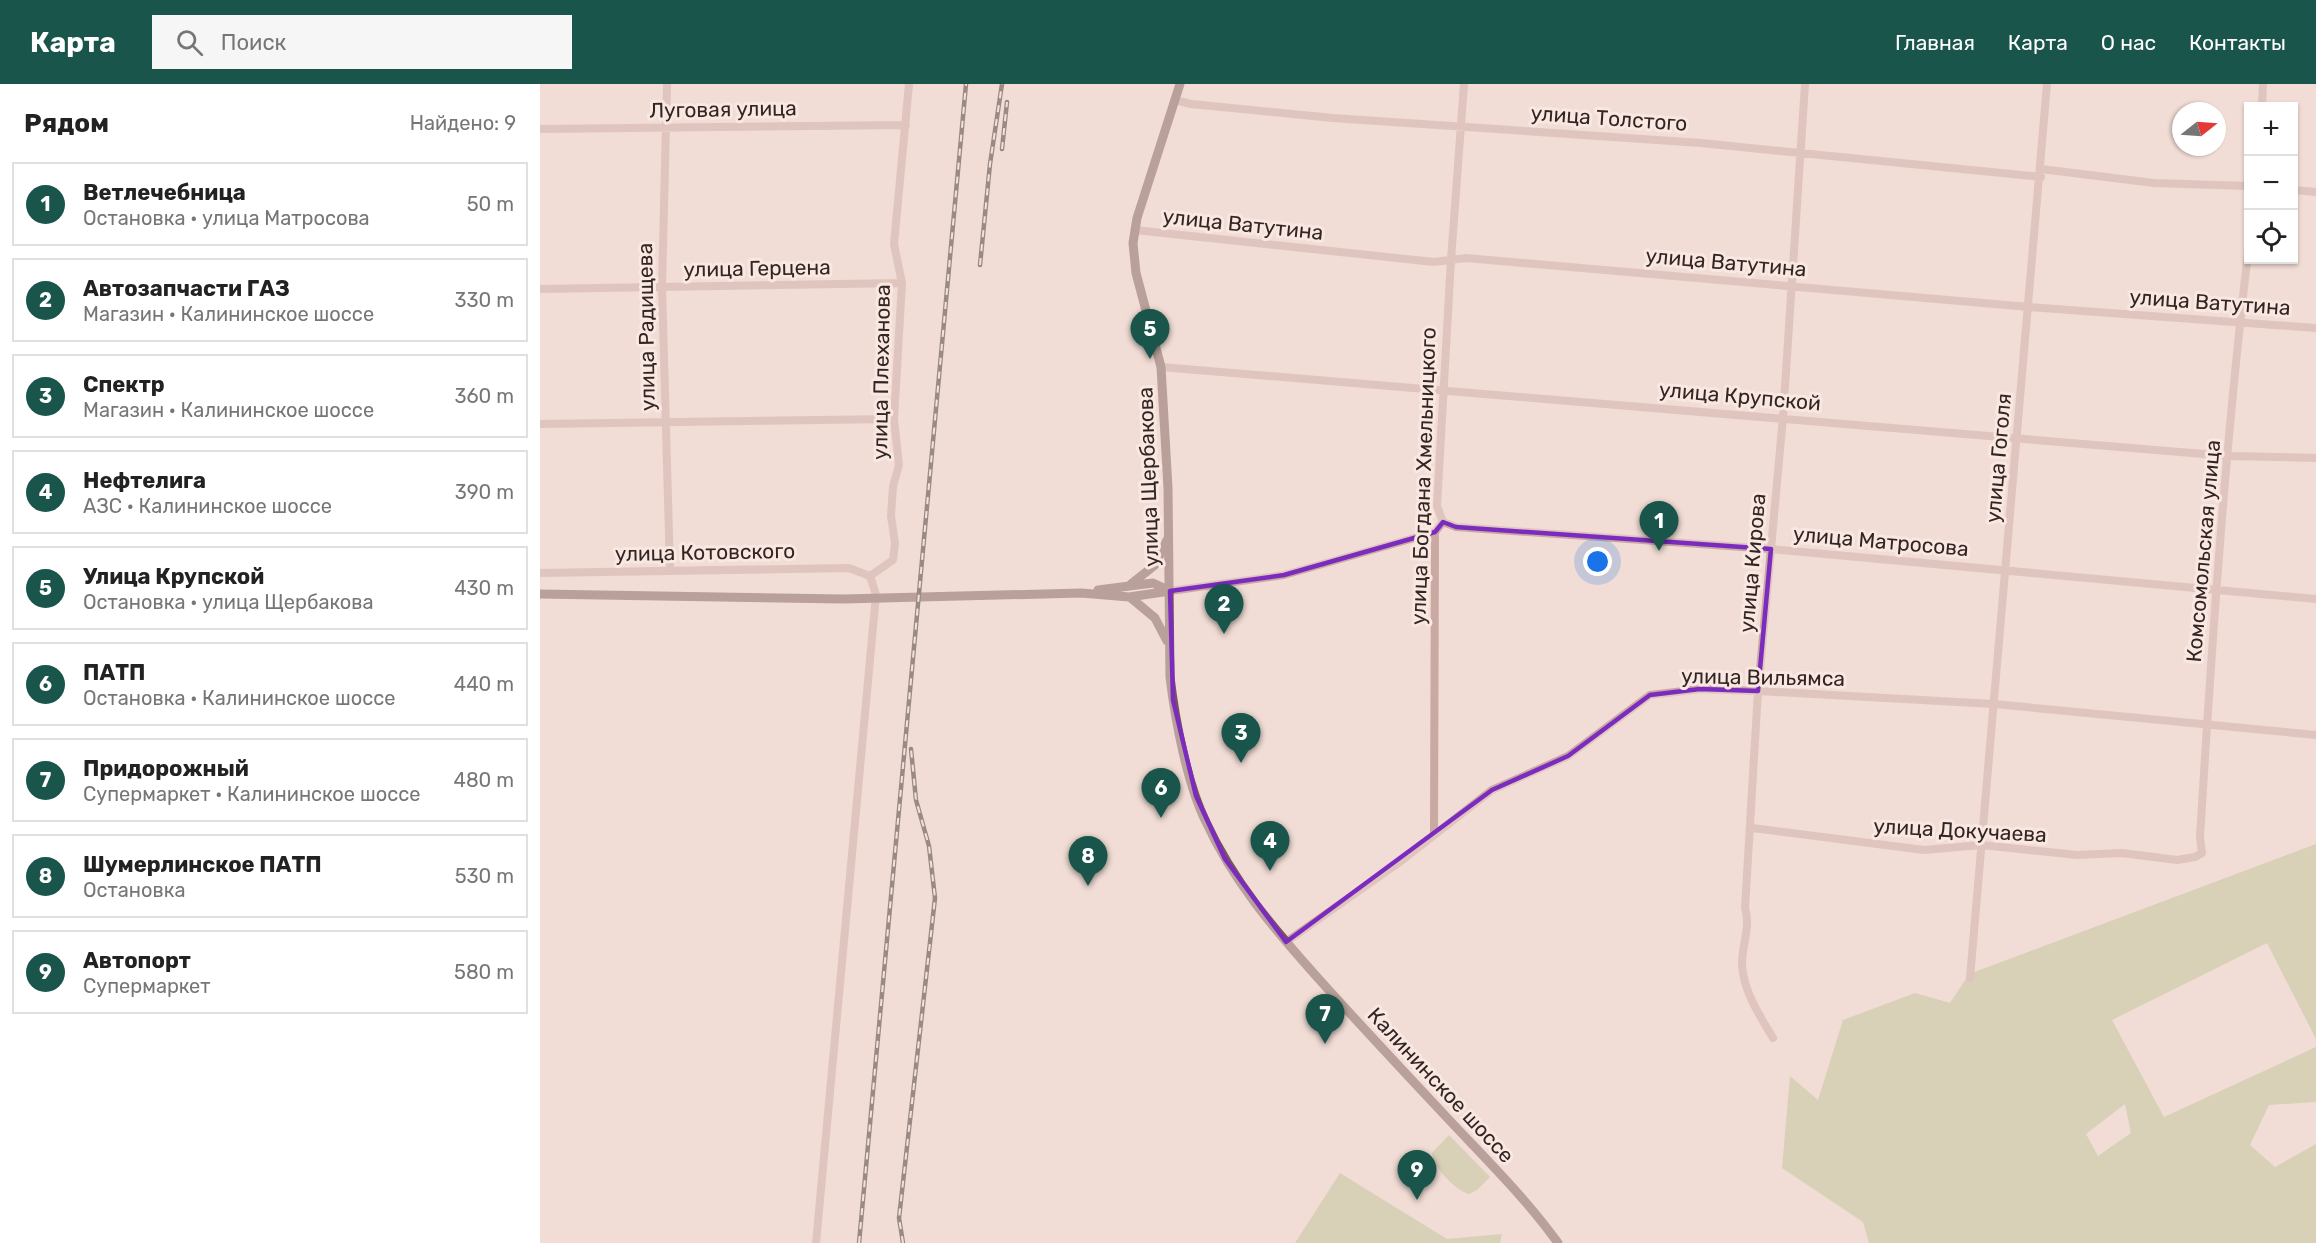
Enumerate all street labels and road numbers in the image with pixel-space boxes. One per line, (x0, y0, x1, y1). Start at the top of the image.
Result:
street label: Луговая улица (649, 95, 797, 123)
street label: улица Толстого (1530, 100, 1688, 136)
street label: улица Ватутина (1161, 203, 1325, 245)
street label: улица Радищева (632, 243, 660, 411)
street label: улица Ватутина (1645, 243, 1807, 281)
street label: улица Герцена (683, 254, 831, 282)
street label: улица Плеханова (867, 284, 895, 460)
street label: улица Ватутина (2129, 284, 2291, 320)
street label: улица Богдана Хмельницкого (1405, 327, 1441, 625)
street label: улица Крупской (1658, 376, 1822, 416)
street label: улица Щербакова (1132, 386, 1164, 568)
street label: улица Гоголя (1980, 392, 2016, 524)
street label: Комсомольская улица (2181, 439, 2225, 663)
street label: улица Кирова (1733, 492, 1771, 634)
street label: улица Матросова (1792, 521, 1970, 561)
street label: улица Котовского (615, 538, 795, 566)
street label: улица Вильямса (1681, 663, 1845, 691)
street label: улица Докучаева (1873, 813, 2047, 847)
street label: Калининское шоссе (1363, 1002, 1519, 1168)

